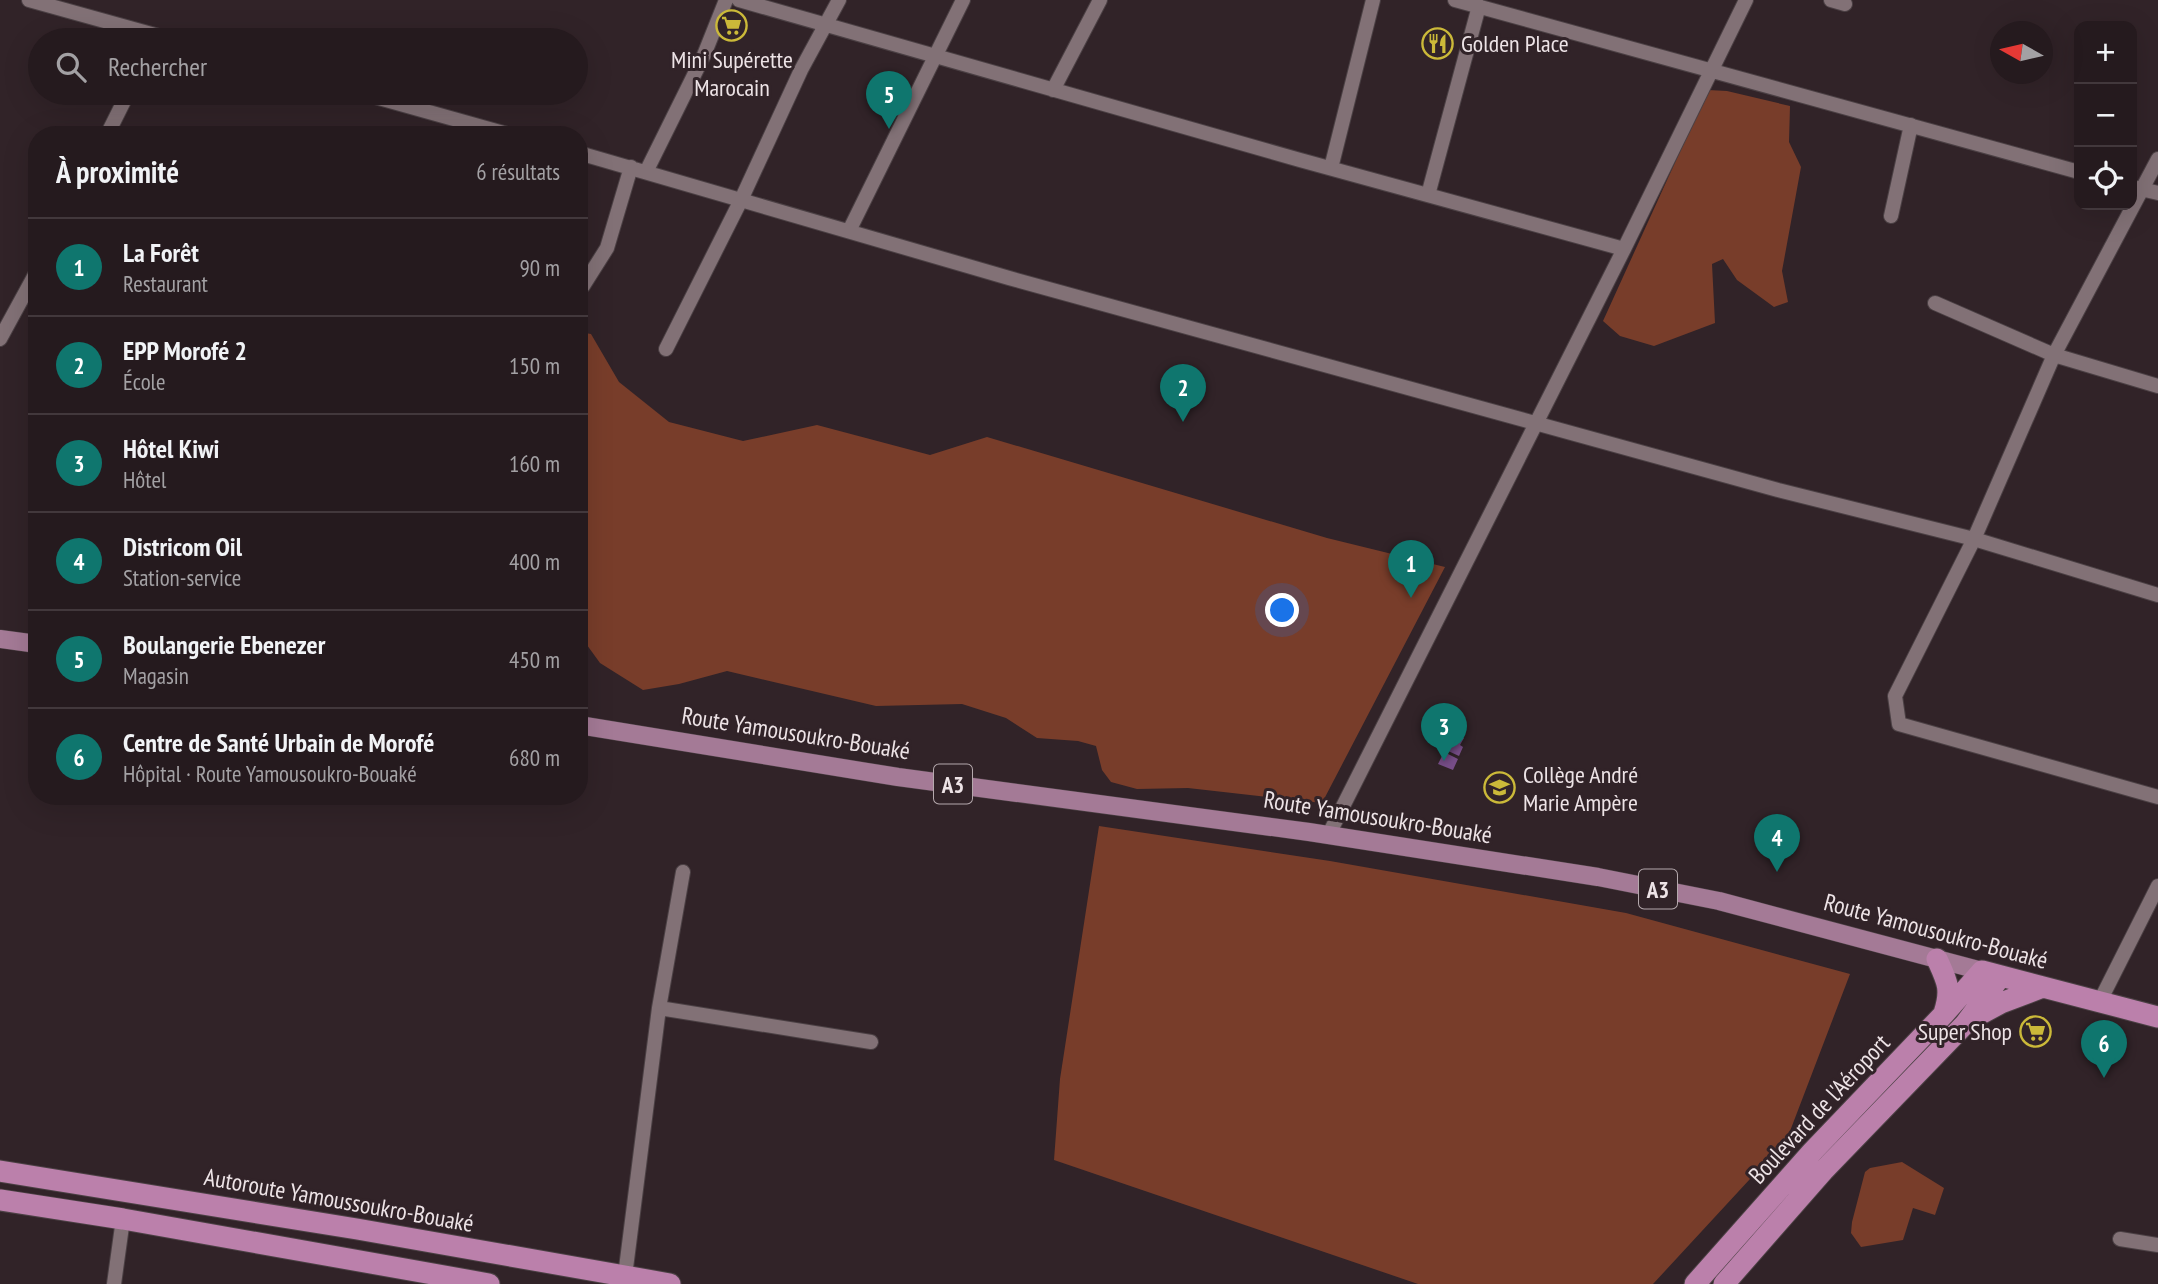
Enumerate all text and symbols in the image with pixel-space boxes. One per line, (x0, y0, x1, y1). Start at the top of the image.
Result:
supermarket icon: Mini Supérette Marocain (715, 8, 749, 42)
north arrow (1990, 21, 2053, 84)
map controls (2074, 21, 2137, 210)
button: + (2074, 21, 2137, 84)
restaurant icon: Golden Place (1421, 26, 1455, 60)
search box (28, 28, 588, 105)
place label: Golden Place (1461, 28, 1569, 59)
place label: Mini Supérette Marocain (671, 44, 793, 103)
icon: search (52, 48, 90, 86)
text: Rechercher (108, 50, 207, 83)
pin: 5 (866, 71, 912, 129)
button: − (2074, 84, 2137, 147)
button: locate (2074, 147, 2137, 210)
text: À proximité (56, 152, 179, 191)
text: 6 résultats (476, 157, 560, 186)
text: La Forêt (123, 236, 199, 269)
text: 1 (74, 253, 85, 282)
text: 90 m (519, 253, 560, 282)
text: Restaurant (123, 269, 208, 298)
text: EPP Morofé 2 (123, 334, 247, 367)
text: 2 (74, 351, 85, 380)
text: 150 m (509, 351, 560, 380)
pin: 2 (1160, 364, 1206, 422)
text: École (123, 367, 165, 396)
text: Hôtel Kiwi (123, 432, 219, 465)
text: 3 (74, 449, 85, 478)
text: 160 m (509, 449, 560, 478)
text: Hôtel (123, 465, 166, 494)
text: Districom Oil (123, 530, 242, 563)
pin: 1 (1388, 540, 1434, 598)
text: 4 (74, 547, 85, 576)
text: 400 m (509, 547, 560, 576)
text: Station-service (123, 563, 241, 592)
your location (1265, 593, 1299, 627)
text: Boulangerie Ebenezer (123, 628, 325, 661)
text: 5 (74, 645, 85, 674)
text: 450 m (509, 645, 560, 674)
text: Magasin (123, 661, 189, 690)
street label: Route Yamousoukro-Bouaké (680, 700, 912, 766)
pin: 3 (1421, 703, 1467, 761)
text: Centre de Santé Urbain de Morofé (123, 726, 434, 759)
text: 6 (74, 743, 85, 772)
text: 680 m (509, 743, 560, 772)
text: Hôpital · Route Yamousoukro-Bouaké (123, 759, 417, 788)
place label: Collège André Marie Ampère (1523, 759, 1638, 818)
road number: A3 (934, 764, 972, 804)
school or university icon: Collège André Marie Ampère (1483, 771, 1517, 805)
street label: Route Yamousoukro-Bouaké (1262, 784, 1494, 850)
pin: 4 (1754, 814, 1800, 872)
road number: A3 (1639, 870, 1677, 908)
street label: Route Yamousoukro-Bouaké (1821, 886, 2051, 976)
supermarket icon: Super Shop (2018, 1014, 2052, 1048)
place label: Super Shop (1918, 1016, 2012, 1047)
pin: 6 (2081, 1020, 2127, 1078)
street label: Boulevard de l'Aéroport (1742, 1027, 1897, 1190)
street label: Autoroute Yamoussoukro-Bouaké (202, 1161, 476, 1239)

